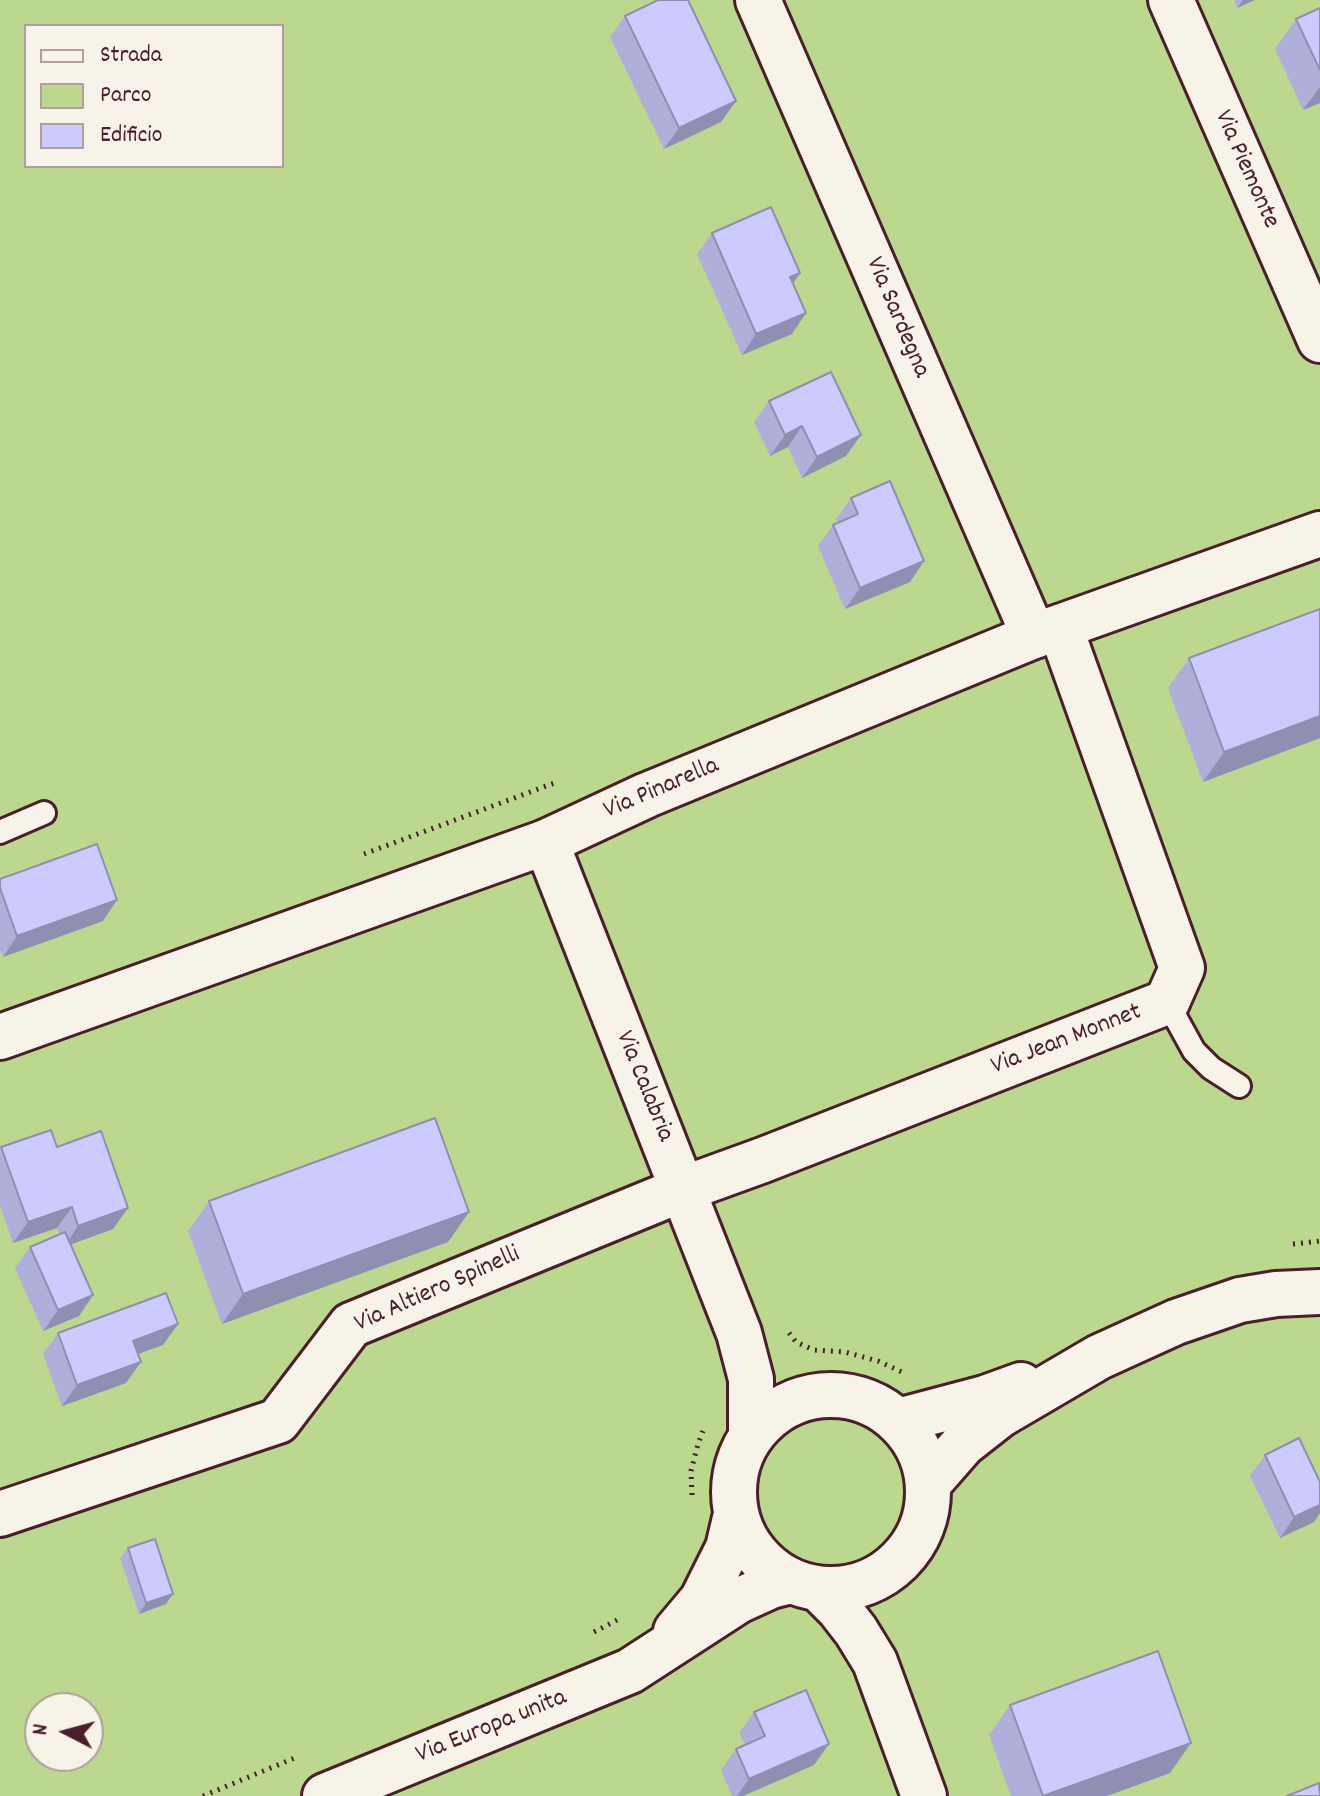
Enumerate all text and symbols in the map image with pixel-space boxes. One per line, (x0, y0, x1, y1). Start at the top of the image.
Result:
legend (24, 24, 284, 168)
text: Strada (100, 39, 162, 73)
text: Parco (100, 79, 151, 113)
street label: Via Piemonte (1205, 106, 1285, 234)
text: Edificio (100, 119, 162, 153)
street label: Via Sardegna (857, 253, 935, 383)
street label: Via Pinarella (600, 752, 724, 828)
street label: Via Jean Monnet (987, 998, 1147, 1084)
street label: Via Calabria (607, 1027, 679, 1147)
street label: Via Altiero Spinelli (351, 1241, 525, 1341)
street label: Via Europa unita (412, 1684, 572, 1772)
north arrow (24, 1692, 104, 1772)
text: N (26, 1723, 58, 1737)

